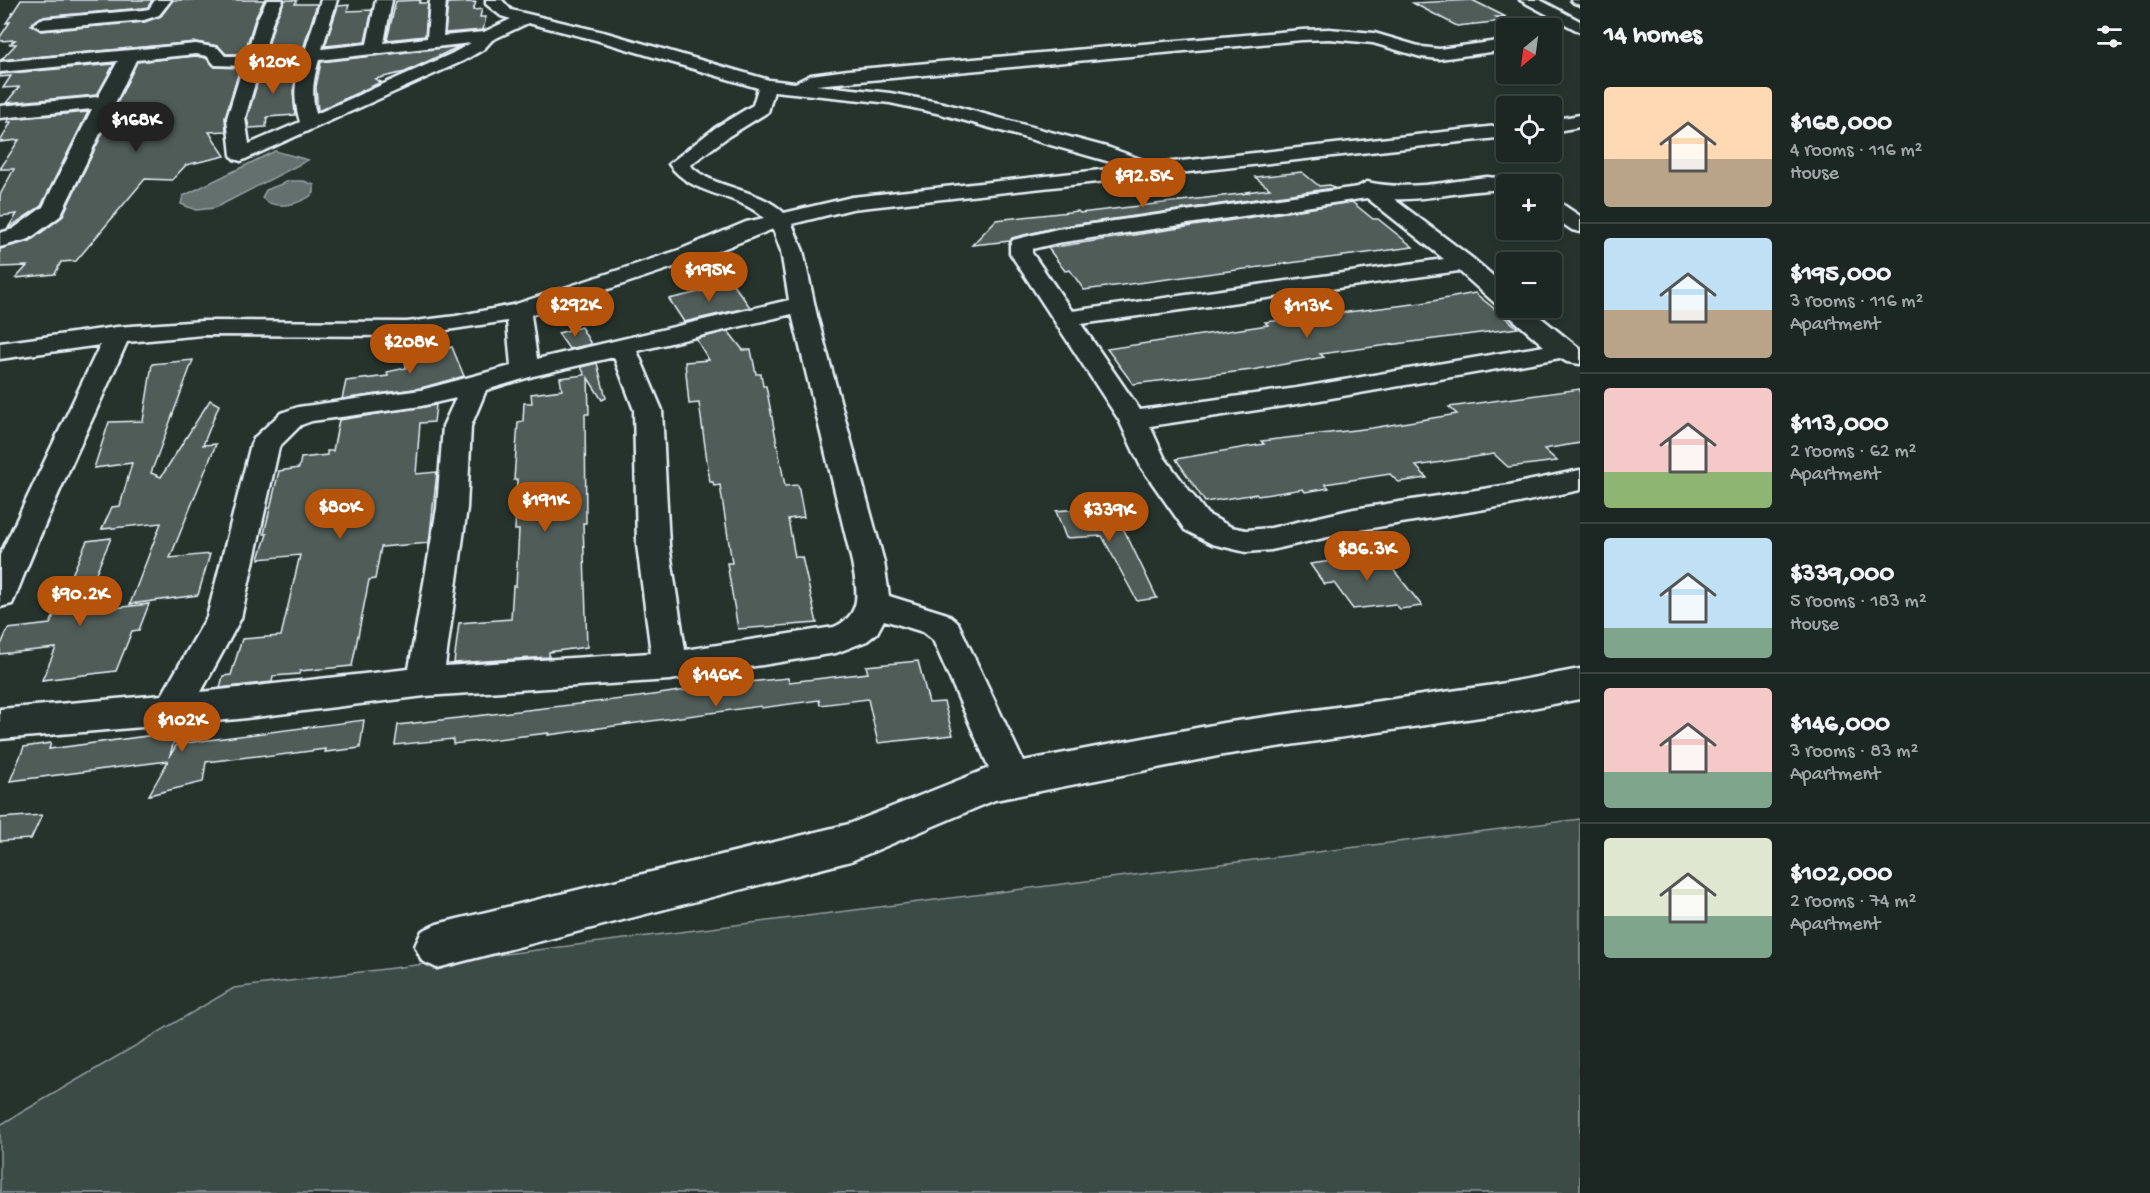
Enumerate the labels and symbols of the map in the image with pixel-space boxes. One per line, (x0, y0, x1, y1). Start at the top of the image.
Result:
north arrow (1496, 18, 1562, 84)
pin: $120K (231, 44, 315, 95)
pin: $168K (94, 102, 178, 153)
pin: $92.5K (1094, 158, 1192, 209)
pin: $195K (667, 252, 751, 303)
pin: $292K (533, 287, 617, 338)
pin: $113K (1265, 288, 1349, 339)
pin: $208K (368, 324, 452, 375)
pin: $191K (503, 482, 587, 533)
pin: $80K (304, 489, 376, 540)
pin: $339K (1067, 492, 1151, 543)
pin: $86.3K (1318, 531, 1416, 582)
pin: $90.2K (31, 576, 129, 627)
pin: $146K (674, 657, 758, 708)
pin: $102K (140, 702, 224, 753)

